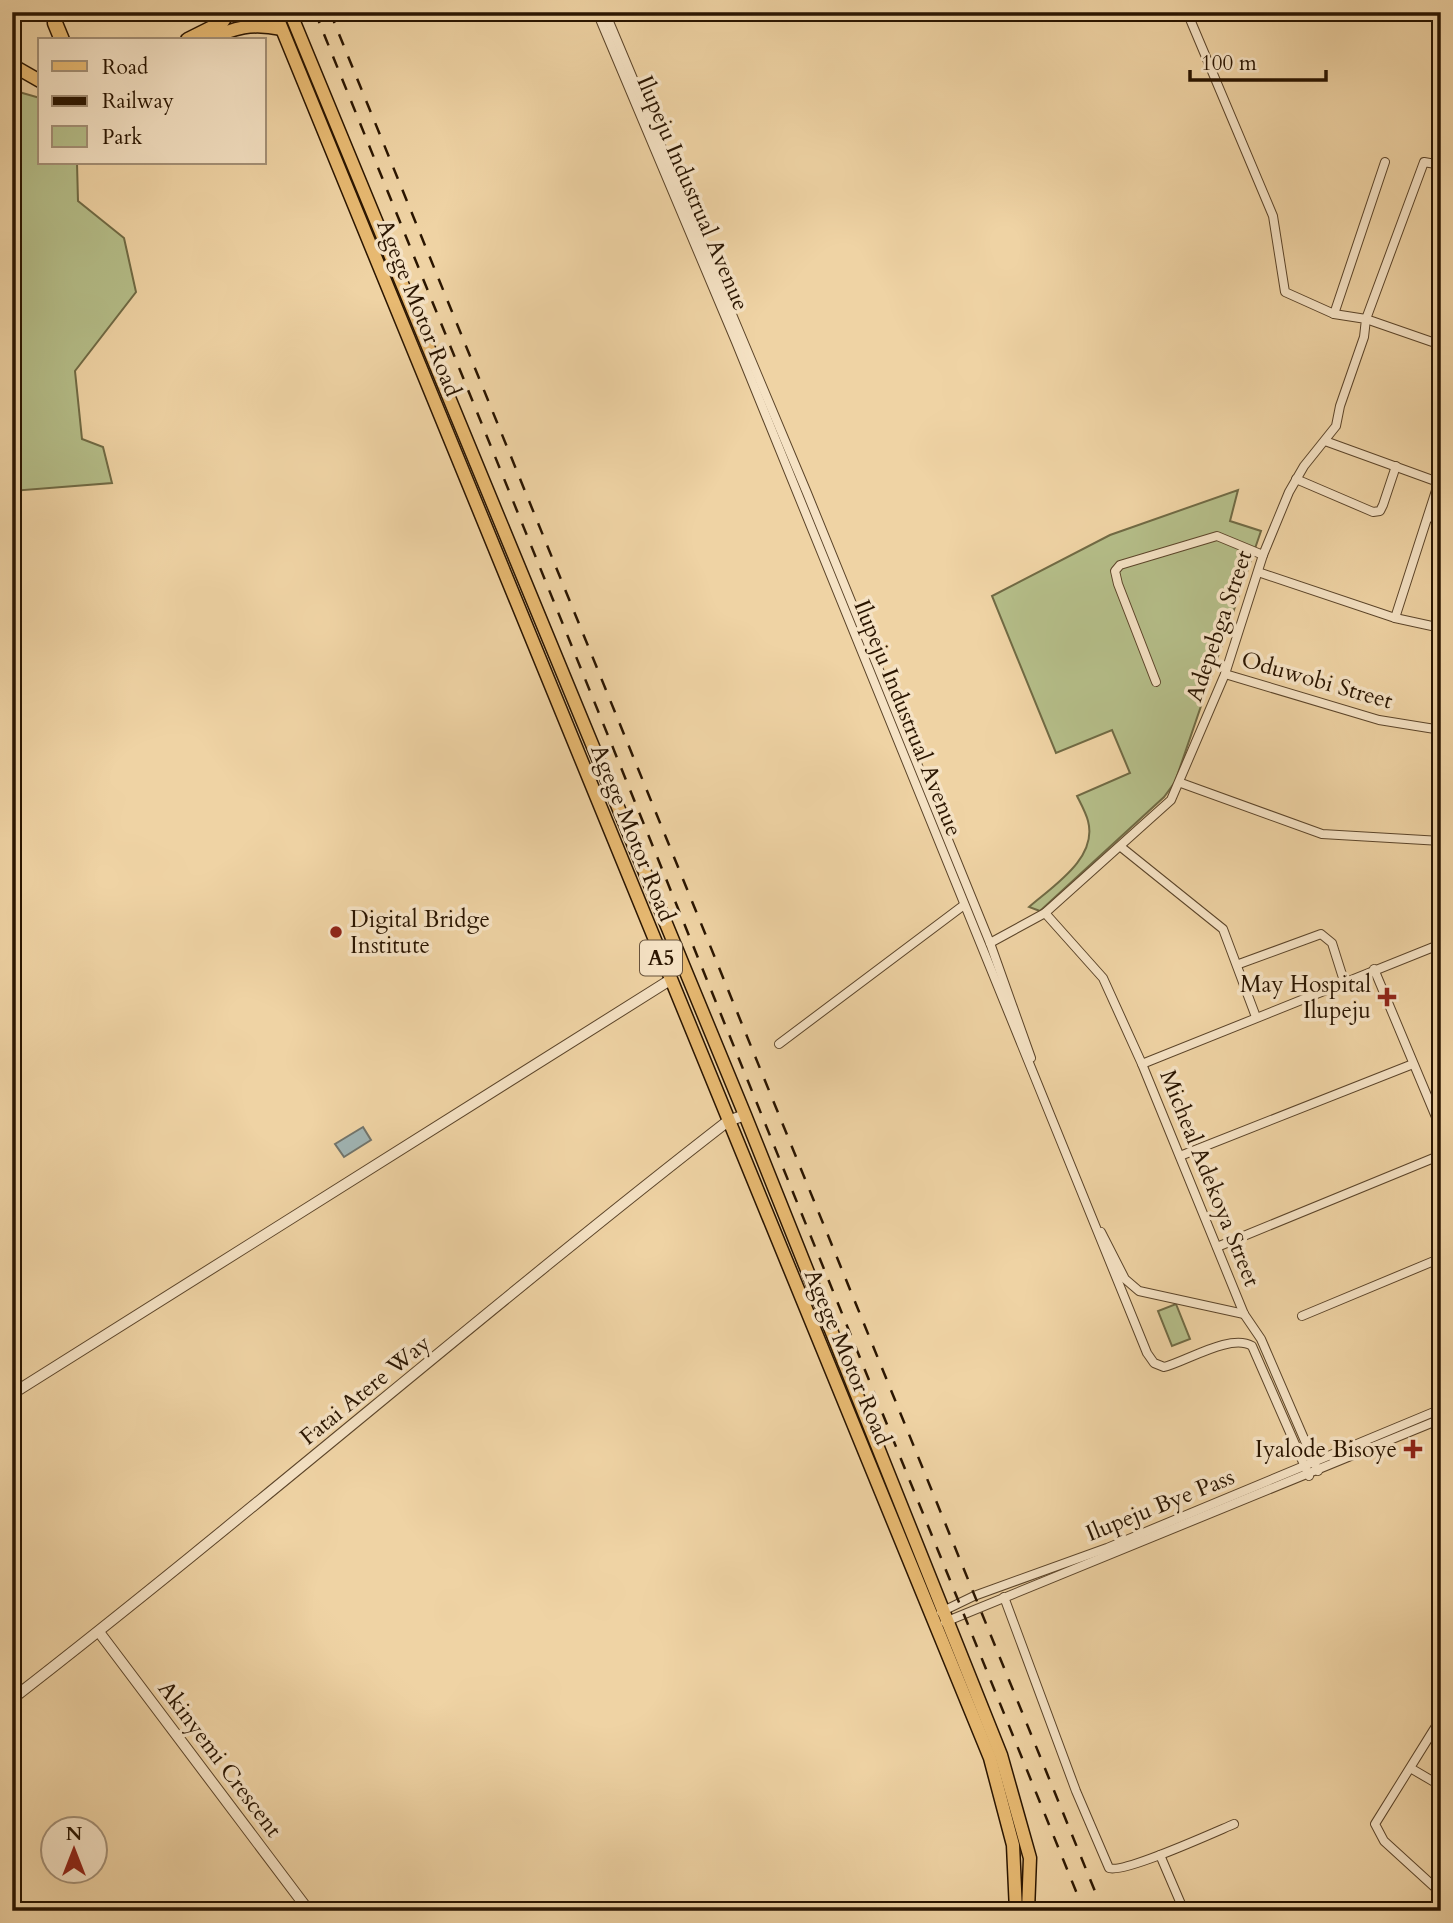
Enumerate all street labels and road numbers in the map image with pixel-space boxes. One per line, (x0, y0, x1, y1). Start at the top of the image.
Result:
street label: Ilupeju Industrual Avenue (629, 71, 757, 315)
street label: Agege Motor Road (369, 215, 469, 402)
street label: Adepebga Street (1179, 546, 1259, 706)
street label: Ilupeju Industrual Avenue (846, 595, 970, 841)
street label: Oduwobi Street (1238, 644, 1396, 716)
street label: Agege Motor Road (583, 740, 683, 927)
road number: A5 (640, 940, 682, 976)
street label: Micheal Adekoya Street (1152, 1065, 1268, 1291)
street label: Agege Motor Road (797, 1264, 899, 1450)
street label: Fatai Atere Way (293, 1328, 437, 1452)
street label: Ilupeju Bye Pass (1081, 1461, 1239, 1549)
street label: Akinyemi Crescent (151, 1674, 289, 1844)

